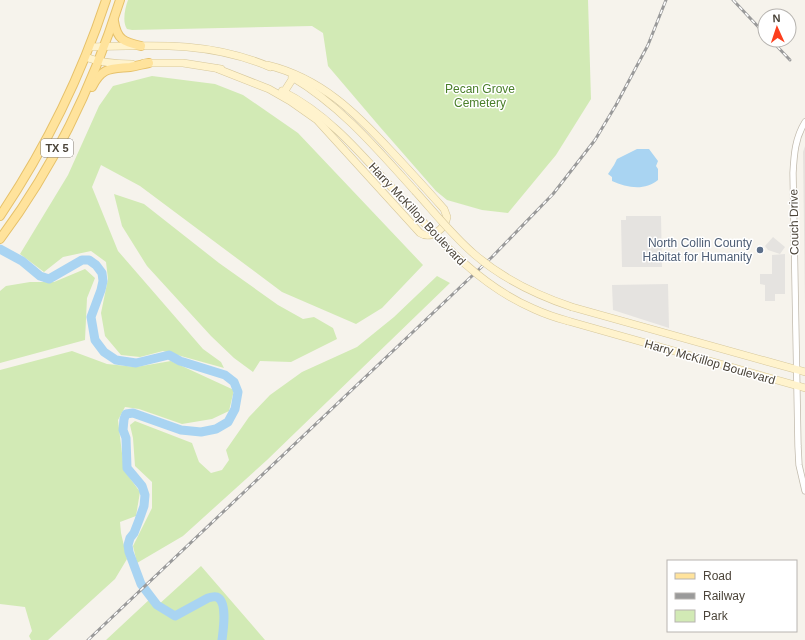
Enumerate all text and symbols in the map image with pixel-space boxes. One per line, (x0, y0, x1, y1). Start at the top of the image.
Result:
north arrow (757, 8, 797, 48)
text: N (772, 12, 781, 24)
park label: Pecan Grove Cemetery (445, 82, 515, 110)
road number: TX 5 (41, 139, 73, 157)
street label: Harry McKillop Boulevard (366, 160, 468, 268)
street label: Couch Drive (786, 189, 802, 255)
place label: North Collin County Habitat for Humanity (643, 236, 752, 264)
marker: North Collin County Habitat for Humanity (755, 245, 765, 255)
street label: Harry McKillop Boulevard (643, 337, 777, 387)
legend (667, 560, 797, 632)
text: Road (703, 569, 732, 583)
text: Railway (703, 589, 745, 603)
text: Park (703, 609, 729, 623)

